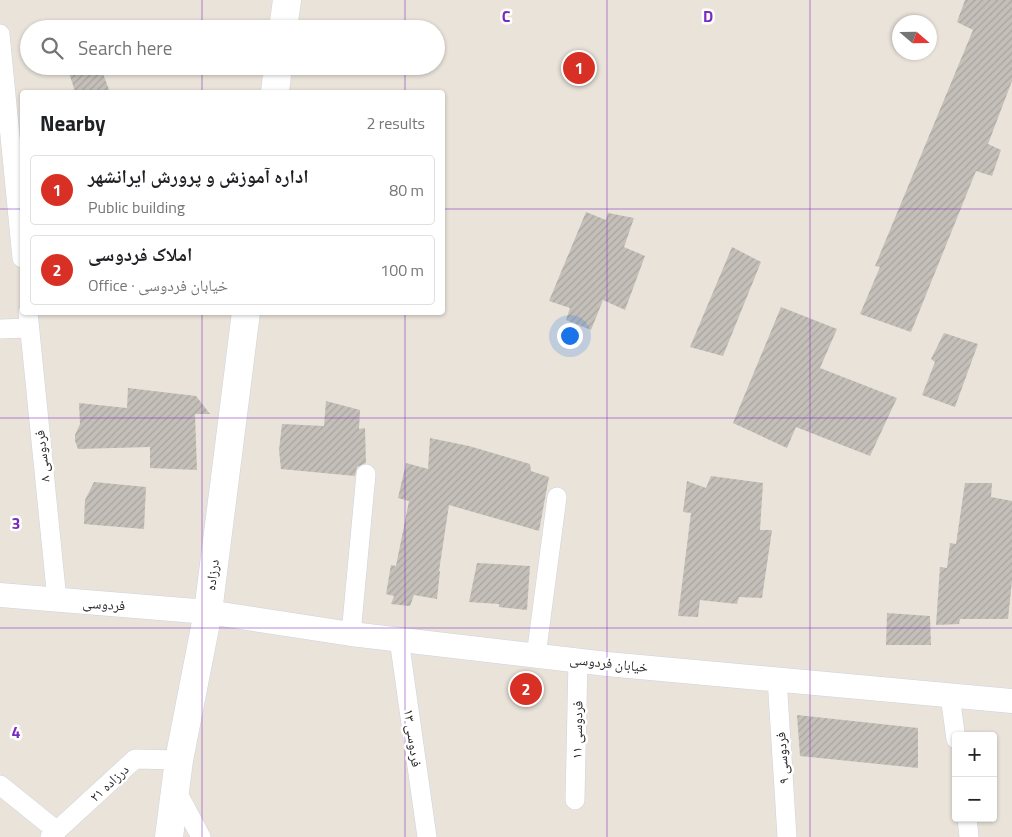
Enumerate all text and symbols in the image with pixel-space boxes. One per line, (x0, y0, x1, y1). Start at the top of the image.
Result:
text: C (502, 4, 511, 28)
text: D (703, 4, 713, 28)
north arrow (892, 15, 937, 60)
search box (20, 20, 445, 75)
text: Search here (78, 33, 172, 62)
icon: search (38, 34, 66, 62)
pin: 1 (563, 49, 595, 87)
text: Nearby (40, 107, 105, 139)
text: 2 results (366, 111, 425, 135)
text: اداره آموزش و پرورش ایرانشهر (88, 161, 309, 190)
text: 1 (53, 178, 61, 202)
text: 80 m (389, 178, 424, 202)
text: Public building (88, 195, 185, 219)
text: املاک فردوسی (88, 239, 192, 268)
text: 2 (53, 258, 61, 282)
text: 100 m (380, 258, 424, 282)
text: Office · خیابان فردوسی (88, 273, 228, 297)
your location (557, 323, 583, 349)
street label: فردوسی ۸ (28, 429, 55, 483)
text: 3 (12, 511, 20, 535)
street label: درزاده (199, 558, 224, 592)
street label: فردوسی (82, 592, 126, 615)
street label: خیابان فردوسی (569, 648, 649, 677)
pin: 2 (510, 670, 542, 708)
street label: فردوسی ۱۱ (565, 701, 588, 759)
street label: فردوسی ۱۳ (399, 708, 428, 768)
text: 4 (12, 720, 21, 744)
street label: فردوسی ۹ (769, 731, 794, 785)
map controls (952, 732, 997, 822)
button: + (952, 732, 997, 777)
street label: درزاده ۲۱ (84, 759, 133, 806)
button: − (952, 777, 997, 822)

